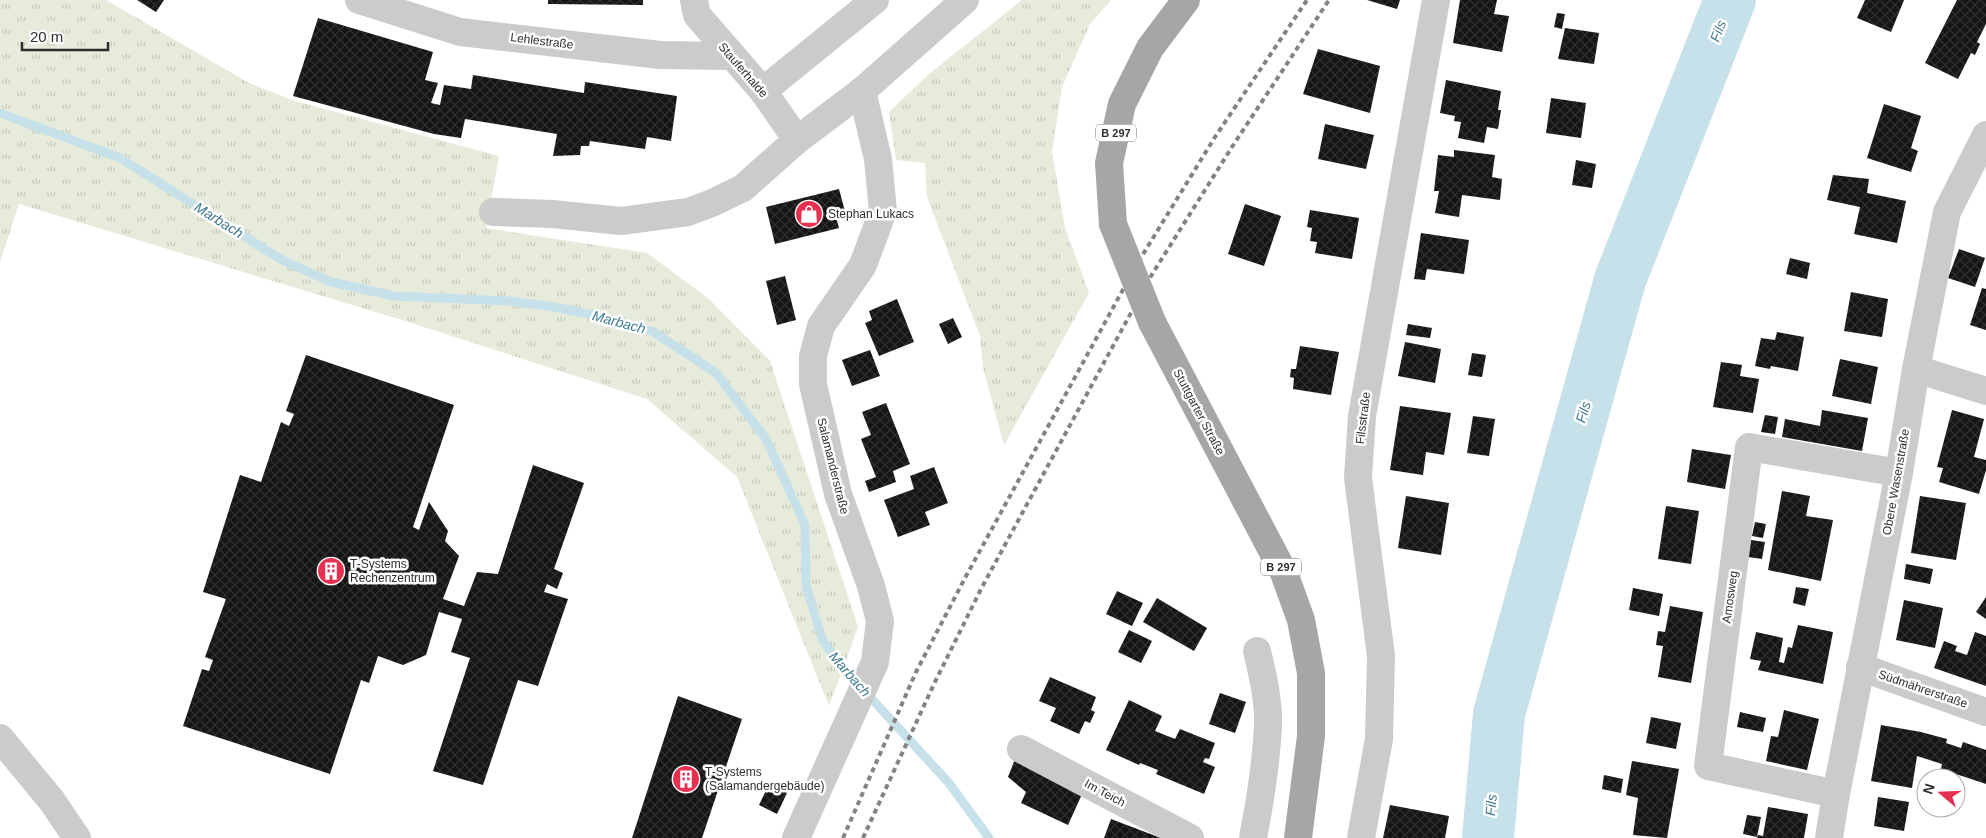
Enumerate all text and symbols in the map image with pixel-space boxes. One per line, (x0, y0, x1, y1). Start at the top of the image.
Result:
water label: Fils (1707, 18, 1729, 44)
scale bar (22, 20, 109, 52)
text: 20 m (30, 28, 63, 45)
street label: Lehlestraße (510, 30, 575, 52)
street label: Stauferhalde (715, 40, 771, 101)
road number: B 297 (1096, 125, 1136, 142)
water label: Marbach (192, 199, 247, 241)
shop icon: Stephan Lukacs (794, 199, 824, 229)
place label: Stephan Lukacs (828, 207, 914, 221)
water label: Marbach (591, 307, 648, 337)
street label: Stuttgarter Straße (1170, 367, 1228, 458)
street label: Filsstraße (1353, 391, 1373, 445)
water label: Fils (1572, 399, 1594, 425)
street label: Salamanderstraße (814, 416, 852, 516)
street label: Obere Wasenstraße (1880, 427, 1912, 536)
building icon: T-Systems Rechenzentrum (316, 556, 346, 586)
place label: T-Systems Rechenzentrum (350, 557, 435, 585)
road number: B 297 (1261, 558, 1301, 576)
street label: Amosweg (1719, 570, 1741, 624)
water label: Marbach (826, 648, 874, 700)
street label: Südmährerstraße (1877, 667, 1970, 711)
building icon: T-Systems (Salamandergebäude) (671, 764, 701, 794)
place label: T-Systems (Salamandergebäude) (705, 765, 824, 793)
north arrow (1916, 768, 1966, 818)
street label: Im Teich (1082, 776, 1128, 810)
text: N (1919, 781, 1938, 796)
water label: Fils (1482, 793, 1500, 817)

